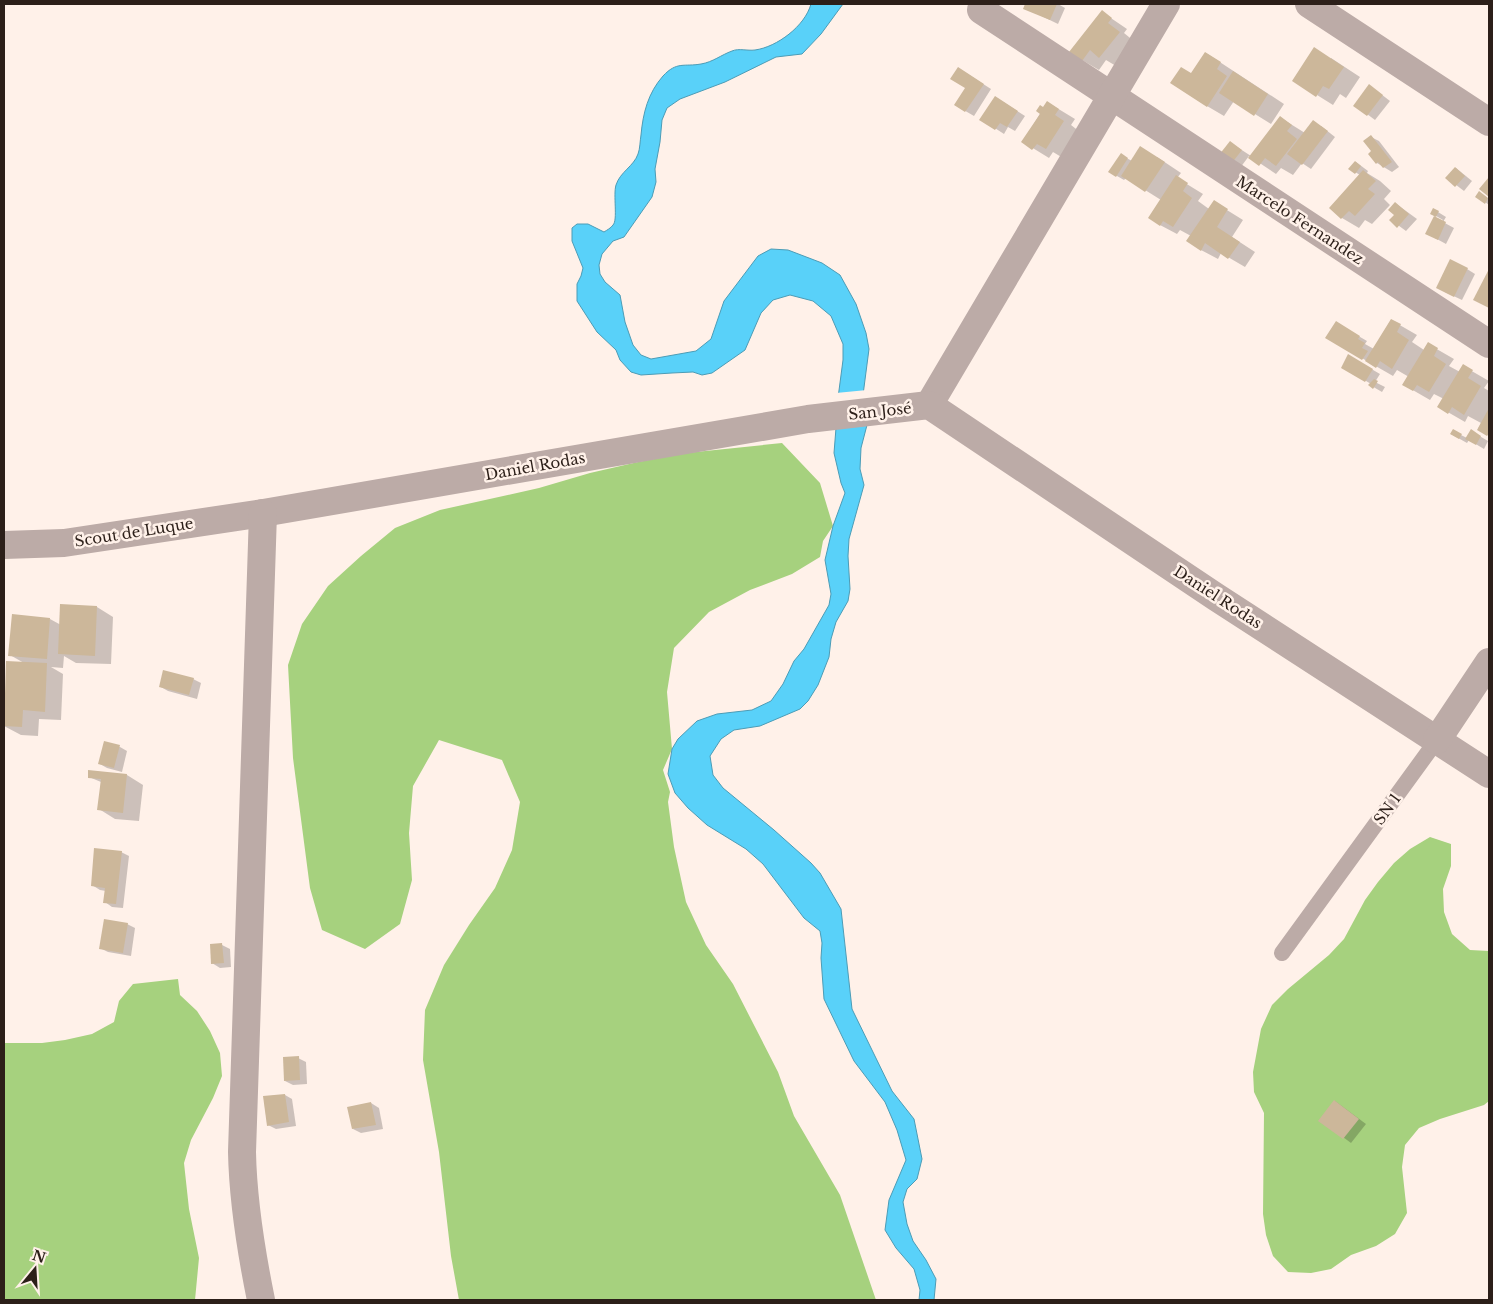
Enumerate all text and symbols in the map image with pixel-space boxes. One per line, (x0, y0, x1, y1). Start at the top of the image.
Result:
street label: Marcelo Fernandez (1233, 172, 1367, 268)
street label: San José (848, 398, 912, 424)
street label: Daniel Rodas (483, 448, 587, 484)
street label: Scout de Luque (73, 513, 195, 551)
street label: Daniel Rodas (1170, 561, 1266, 633)
street label: SN 1 (1369, 790, 1405, 828)
north arrow (10, 1244, 60, 1294)
text: N (30, 1246, 48, 1267)

